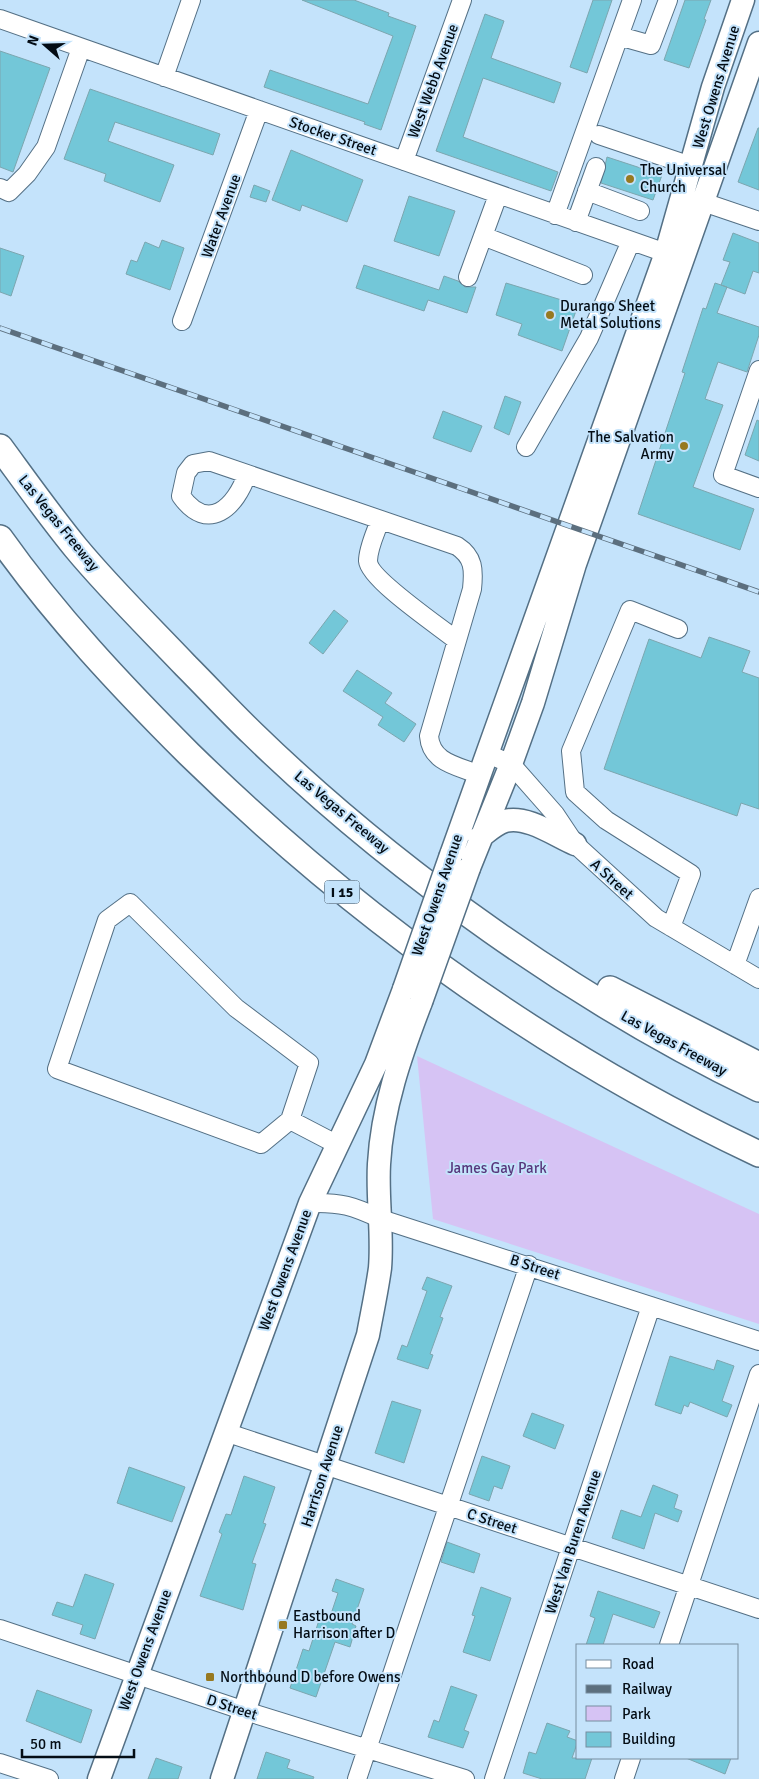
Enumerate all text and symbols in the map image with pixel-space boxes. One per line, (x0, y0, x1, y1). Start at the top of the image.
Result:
north arrow (20, 20, 70, 70)
street label: West Webb Avenue (404, 21, 462, 141)
street label: West Owens Avenue (689, 23, 743, 151)
text: N (24, 33, 43, 48)
street label: Stocker Street (287, 113, 379, 159)
place label: The Universal Church (640, 161, 727, 196)
street label: Water Avenue (197, 172, 245, 260)
marker: The Universal Church (624, 173, 636, 185)
place label: Durango Sheet Metal Solutions (560, 297, 661, 332)
marker: Durango Sheet Metal Solutions (544, 309, 556, 321)
place label: The Salvation Army (588, 428, 674, 463)
marker: The Salvation Army (678, 440, 690, 452)
street label: Las Vegas Freeway (15, 471, 103, 575)
street label: Las Vegas Freeway (291, 767, 393, 857)
street label: West Owens Avenue (408, 832, 466, 958)
street label: A Street (587, 855, 637, 903)
road number: I 15 (324, 880, 360, 904)
street label: Las Vegas Freeway (618, 1006, 730, 1080)
park label: James Gay Park (447, 1159, 547, 1177)
street label: West Owens Avenue (255, 1207, 315, 1333)
street label: B Street (508, 1250, 562, 1284)
street label: Harrison Avenue (297, 1423, 347, 1529)
street label: West Van Buren Avenue (541, 1468, 605, 1616)
street label: C Street (465, 1504, 519, 1538)
street label: West Owens Avenue (115, 1587, 175, 1713)
place label: Eastbound Harrison after D (293, 1607, 395, 1642)
marker: Eastbound Harrison after D (277, 1619, 289, 1631)
legend (576, 1644, 739, 1759)
text: Road (622, 1655, 654, 1673)
place label: Northbound D before Owens (220, 1668, 401, 1686)
marker: Northbound D before Owens (204, 1671, 216, 1683)
text: Railway (622, 1680, 672, 1698)
street label: D Street (204, 1690, 260, 1724)
text: Park (622, 1705, 651, 1723)
scale bar (22, 1726, 135, 1758)
text: Building (622, 1730, 676, 1748)
text: 50 m (30, 1735, 61, 1753)

